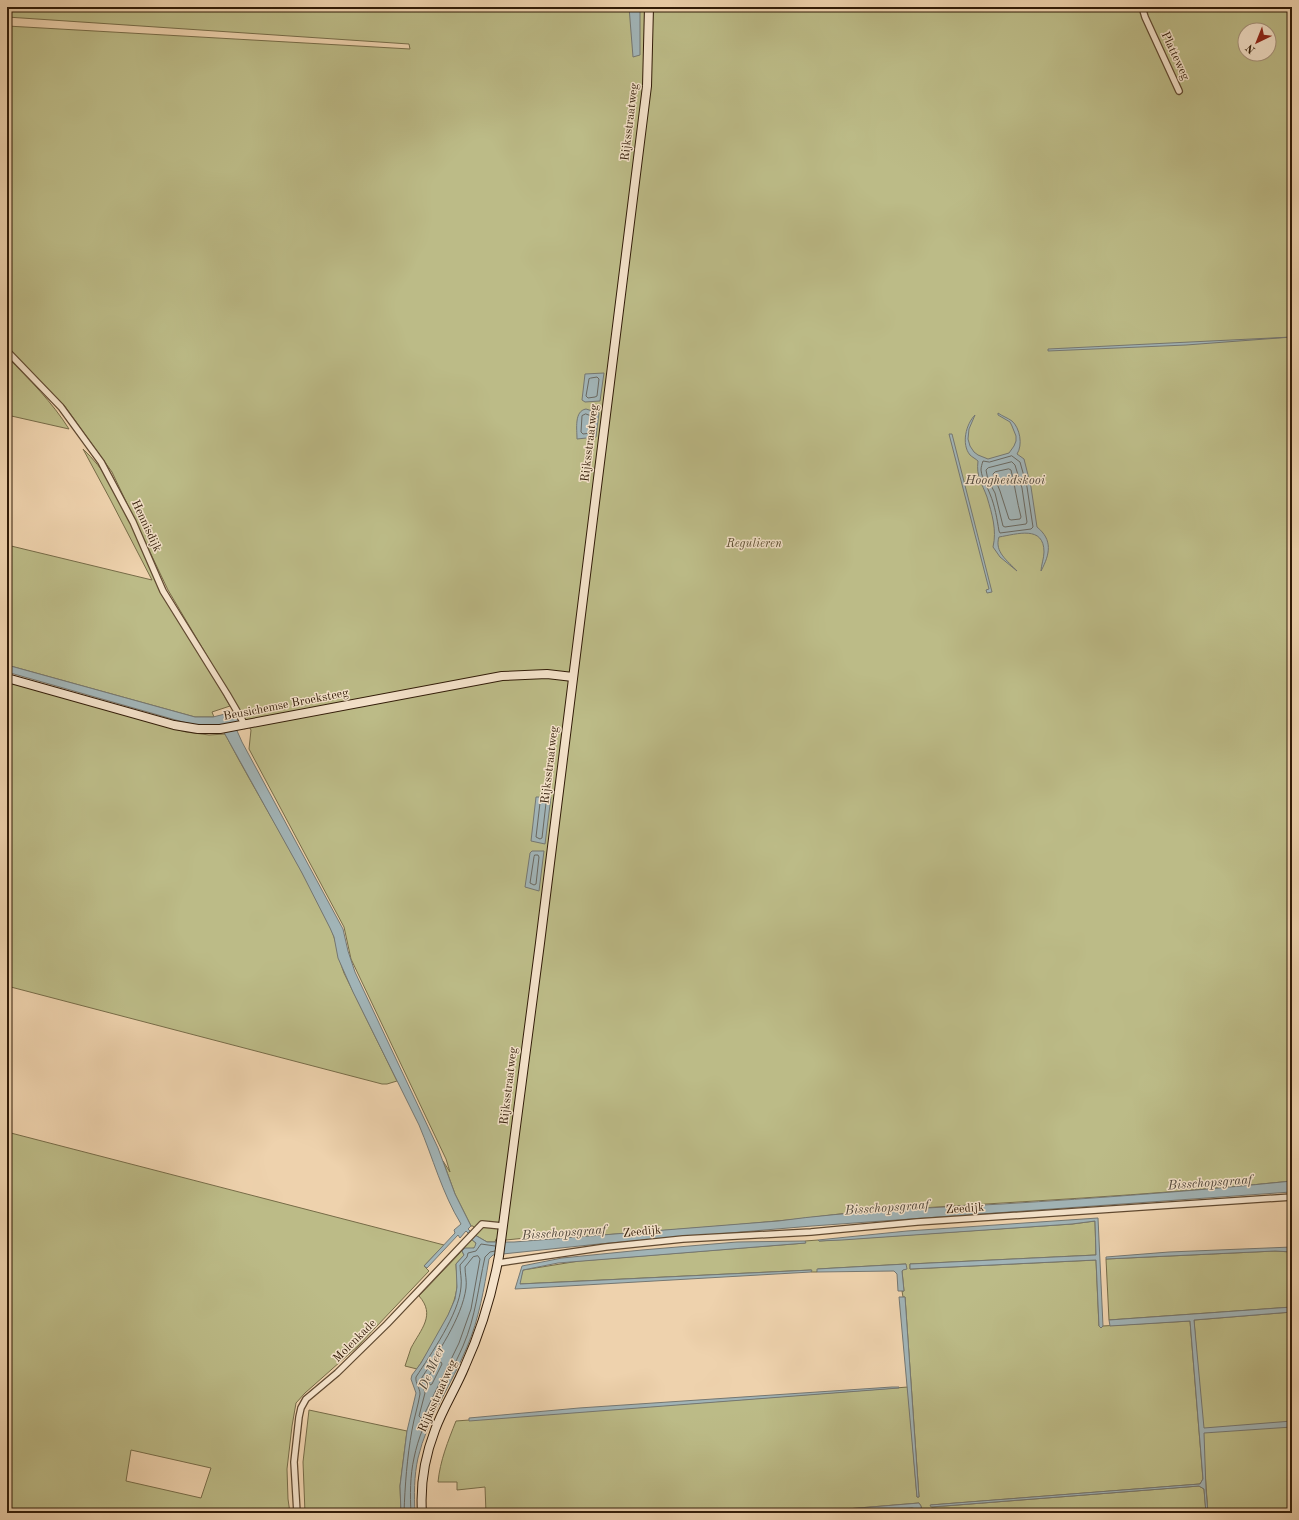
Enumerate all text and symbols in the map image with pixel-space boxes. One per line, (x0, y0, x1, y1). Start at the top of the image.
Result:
north arrow (1237, 22, 1277, 62)
street label: Platteweg (1159, 30, 1192, 83)
text: N (1244, 41, 1258, 55)
street label: Rijksstraatweg (619, 82, 641, 162)
street label: Rijksstraatweg (579, 403, 601, 483)
water label: Hoogheidskooi (964, 474, 1046, 487)
street label: Hennisdijk (129, 498, 163, 554)
park label: Regulieren (725, 538, 782, 550)
street label: Beusichemse Broeksteeg (222, 687, 350, 723)
street label: Rijksstraatweg (539, 725, 561, 805)
street label: Rijksstraatweg (498, 1046, 520, 1126)
water label: Bisschopsgraaf (1166, 1173, 1256, 1193)
water label: Bisschopsgraaf (843, 1198, 933, 1218)
street label: Zeedijk (945, 1202, 985, 1216)
water label: Bisschopsgraaf (520, 1223, 610, 1243)
street label: Zeedijk (622, 1224, 662, 1240)
street label: Molenkade (331, 1317, 379, 1365)
water label: De Meer (417, 1344, 447, 1393)
street label: Rijksstraatweg (417, 1357, 460, 1434)

